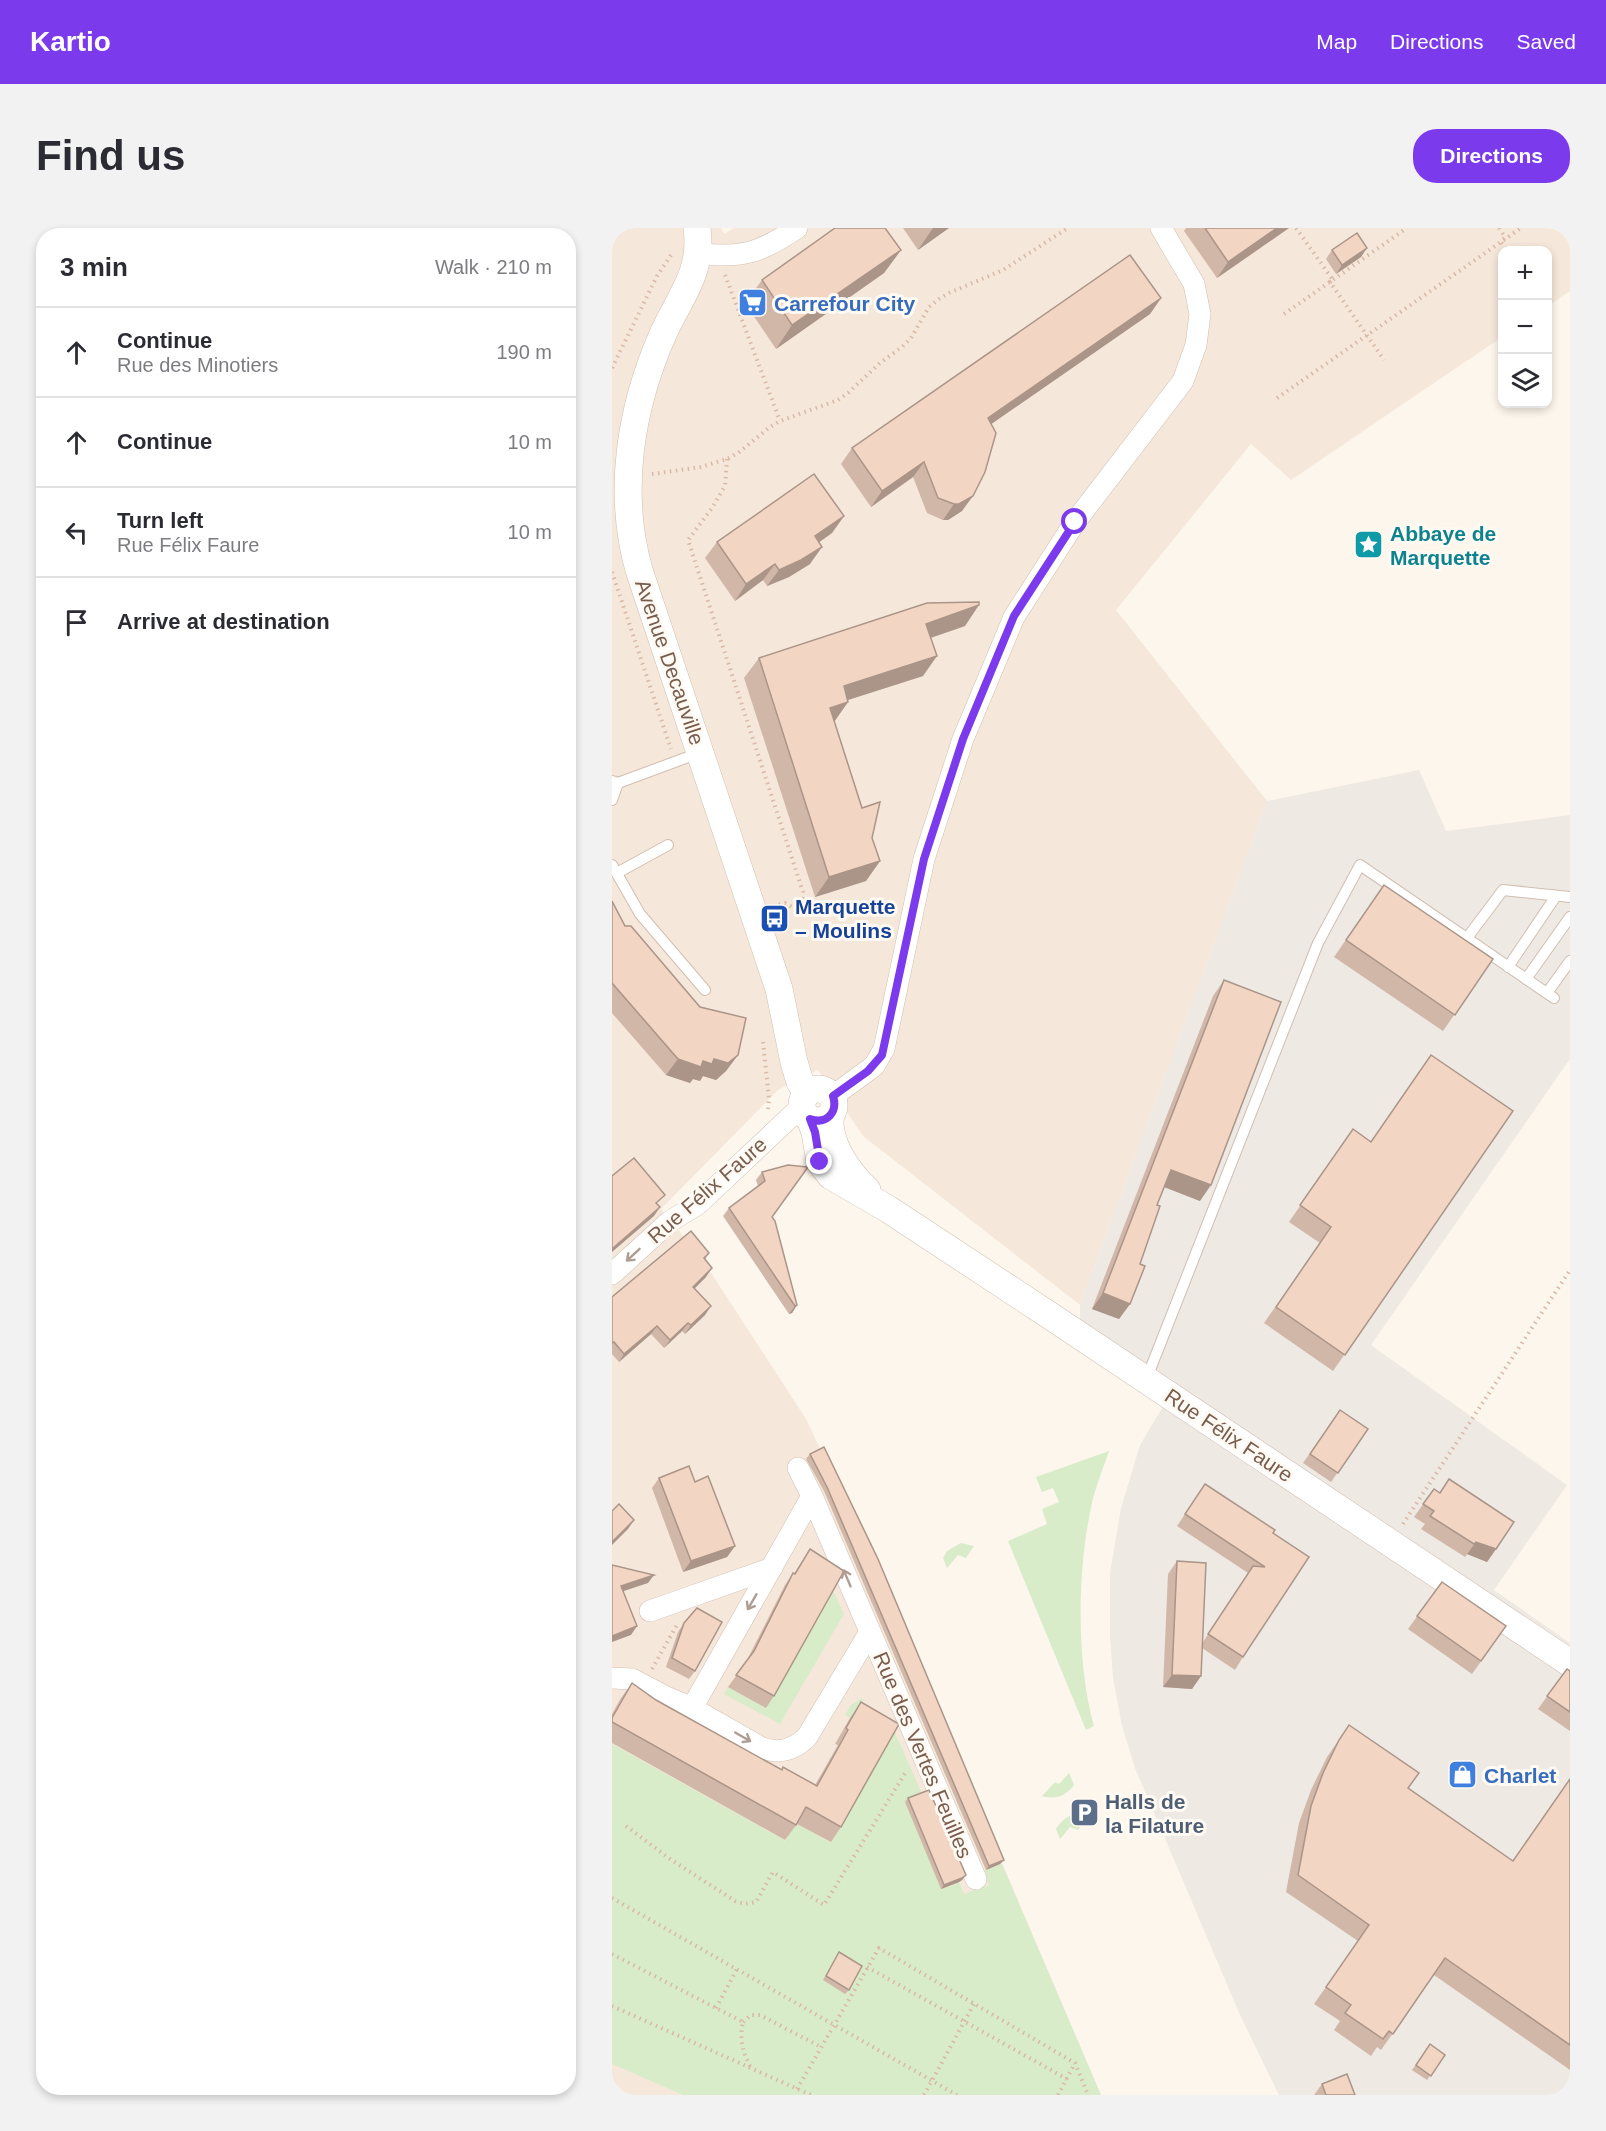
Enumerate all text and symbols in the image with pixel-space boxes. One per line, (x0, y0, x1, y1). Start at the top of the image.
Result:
text: Kartio (30, 26, 111, 57)
text: Map (1316, 30, 1357, 53)
text: Directions (1390, 30, 1483, 53)
text: Saved (1516, 30, 1576, 53)
button: Directions (1413, 129, 1570, 183)
text: Find us (36, 132, 185, 179)
map controls (1498, 246, 1552, 408)
button: + (1498, 246, 1552, 300)
text: 3 min (60, 252, 128, 282)
text: Walk · 210 m (435, 256, 552, 278)
supermarket icon: Carrefour City (737, 287, 769, 319)
place label: Carrefour City (774, 292, 916, 315)
button: − (1498, 300, 1552, 354)
text: Continue (117, 328, 212, 353)
icon: ahead (60, 336, 93, 369)
text: 190 m (496, 341, 552, 363)
text: Rue des Minotiers (117, 354, 278, 376)
button: layers (1498, 354, 1552, 408)
icon: ahead (60, 426, 93, 459)
text: Continue (117, 429, 212, 454)
text: 10 m (508, 431, 552, 453)
text: Turn left (117, 508, 203, 533)
route start (1061, 508, 1087, 534)
icon: left (60, 516, 93, 549)
text: 10 m (508, 521, 552, 543)
place label: Abbaye de Marquette (1390, 522, 1496, 569)
place icon: Abbaye de Marquette (1353, 529, 1385, 561)
text: Rue Félix Faure (117, 534, 259, 556)
street label: Avenue Decauville (631, 576, 709, 748)
icon: arrive (60, 606, 93, 639)
text: Arrive at destination (117, 609, 330, 634)
place label: Marquette – Moulins (795, 895, 895, 942)
bus stop icon: Marquette – Moulins (758, 902, 790, 934)
street label: Rue Félix Faure (643, 1132, 771, 1248)
route end (806, 1148, 832, 1174)
one-way arrow (625, 1248, 640, 1262)
street label: Rue Félix Faure (1161, 1384, 1297, 1486)
one-way arrow (841, 1569, 852, 1587)
one-way arrow (746, 1593, 758, 1610)
street label: Rue des Vertes Feuilles (869, 1648, 977, 1862)
one-way arrow (734, 1731, 751, 1743)
shop icon: Charlet (1447, 1759, 1479, 1791)
place label: Charlet (1484, 1764, 1556, 1787)
place label: Halls de la Filature (1105, 1790, 1204, 1837)
parking icon: Halls de la Filature (1068, 1797, 1100, 1829)

